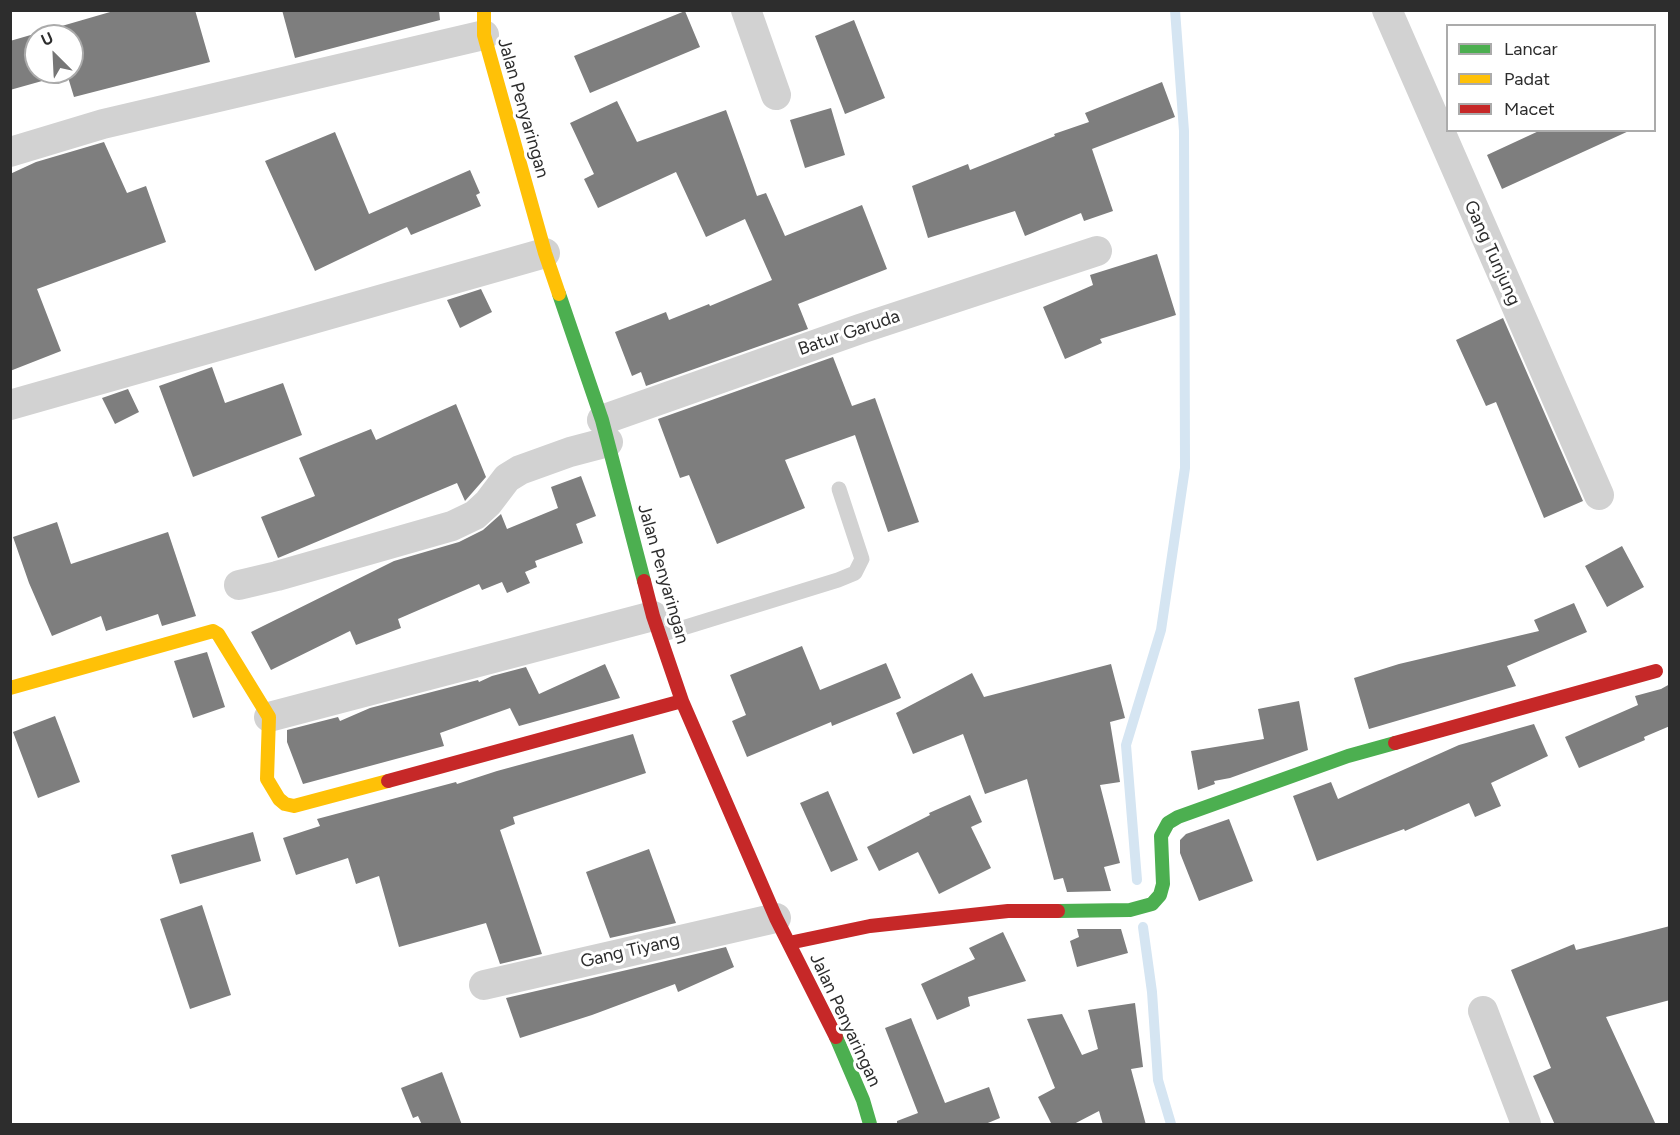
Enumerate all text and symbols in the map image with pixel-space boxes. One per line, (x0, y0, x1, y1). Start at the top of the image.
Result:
north arrow (24, 24, 84, 84)
legend (1446, 24, 1656, 132)
text: U (38, 28, 56, 50)
street label: Jalan Penyaringan (493, 36, 553, 180)
text: Lancar (1504, 38, 1558, 60)
text: Padat (1504, 68, 1550, 90)
text: Macet (1504, 98, 1555, 120)
street label: Gang Tunjung (1459, 197, 1525, 309)
street label: Batur Garuda (795, 305, 903, 361)
street label: Jalan Penyaringan (633, 502, 693, 646)
street label: Gang Tiyang (578, 929, 682, 973)
street label: Jalan Penyaringan (805, 950, 885, 1090)

